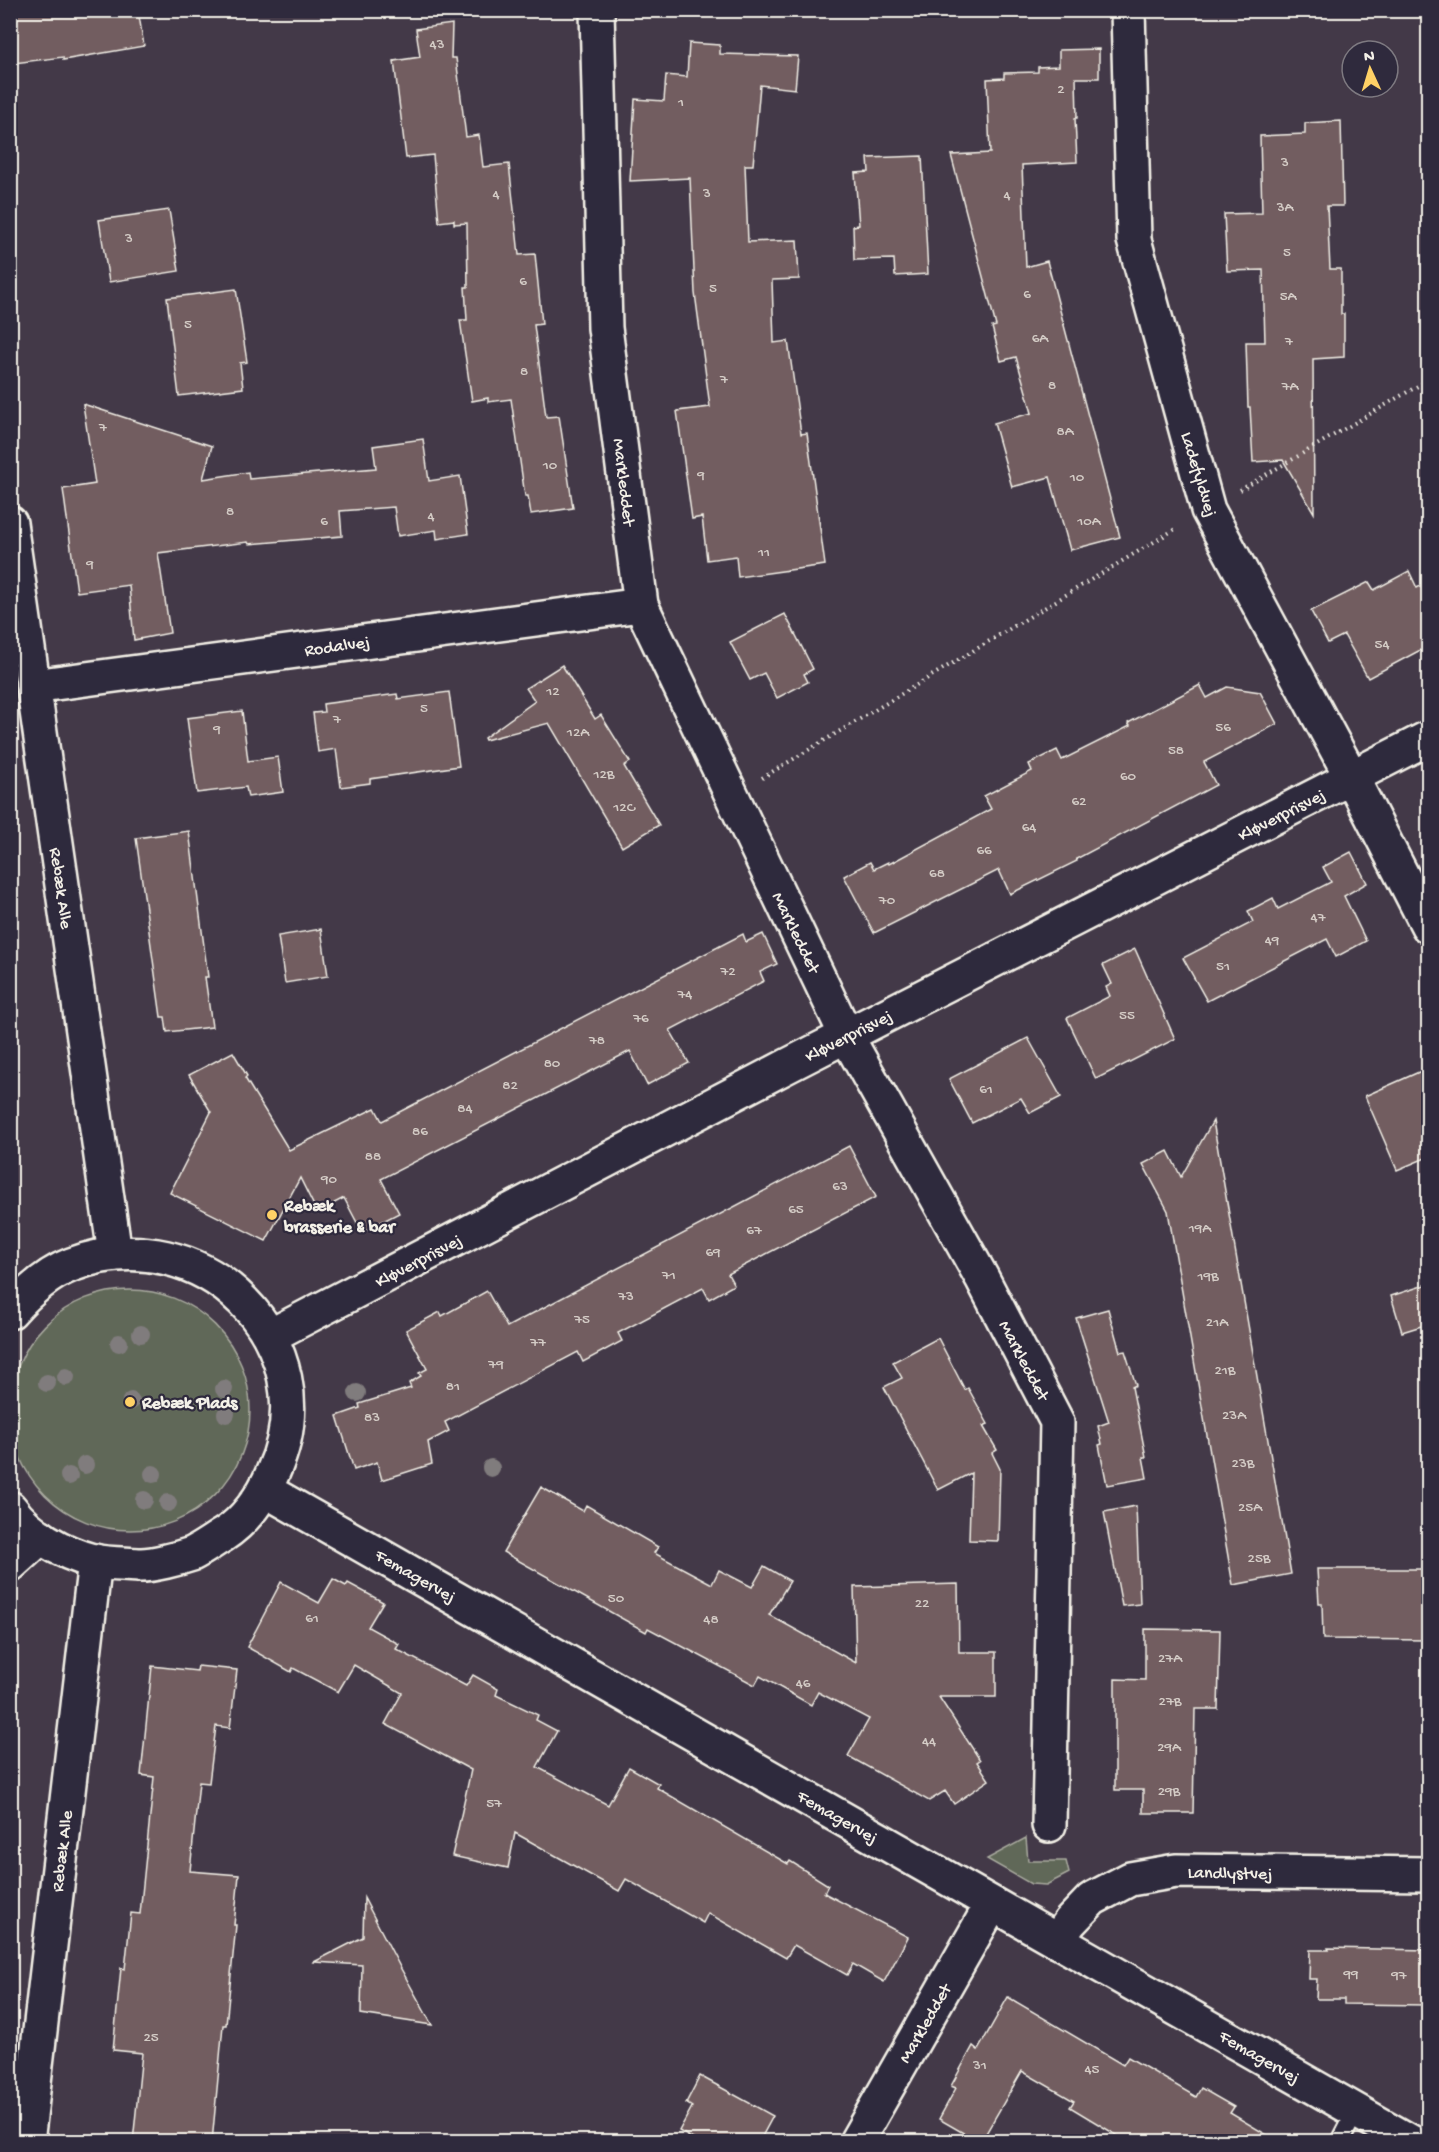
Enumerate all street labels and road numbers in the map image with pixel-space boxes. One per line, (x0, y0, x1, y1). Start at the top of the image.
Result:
street label: Ladefyldvej (1175, 430, 1220, 520)
street label: Markleddet (607, 437, 638, 529)
street label: Rodalvej (303, 633, 371, 662)
street label: Kløverprisvej (1235, 785, 1329, 847)
street label: Rebæk Alle (43, 846, 76, 931)
street label: Markleddet (766, 889, 824, 979)
street label: Kløverprisvej (802, 1006, 896, 1068)
street label: Kløverprisvej (372, 1231, 466, 1294)
street label: Markleddet (993, 1317, 1053, 1406)
street label: Femagervej (370, 1545, 459, 1609)
street label: Femagervej (792, 1786, 881, 1850)
street label: Rebæk Alle (48, 1809, 79, 1893)
street label: Landlystvej (1187, 1863, 1273, 1886)
street label: Markleddet (895, 1980, 958, 2068)
street label: Femagervej (1214, 2026, 1303, 2090)

